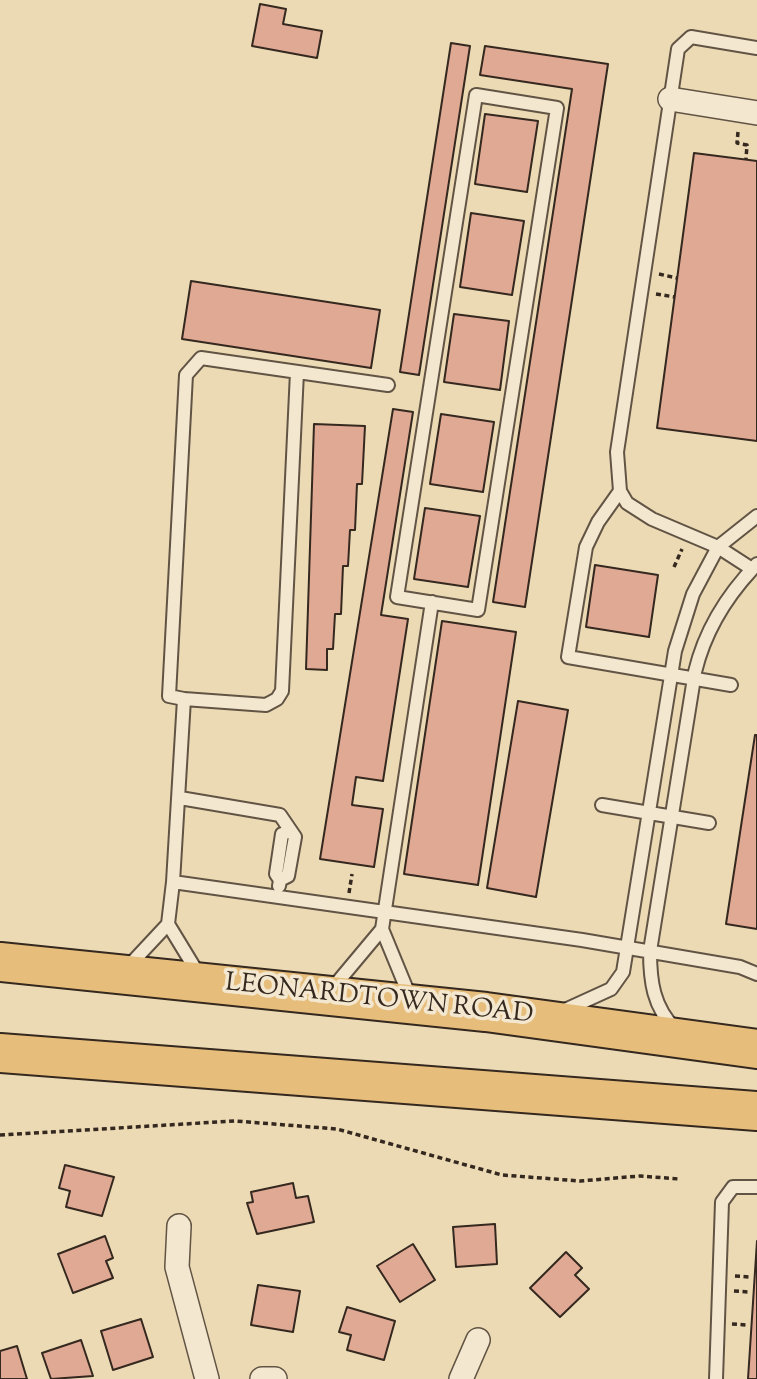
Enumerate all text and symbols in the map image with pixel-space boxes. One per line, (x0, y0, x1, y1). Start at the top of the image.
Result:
street label: LEONARDTOWN ROAD (223, 969, 535, 1033)

